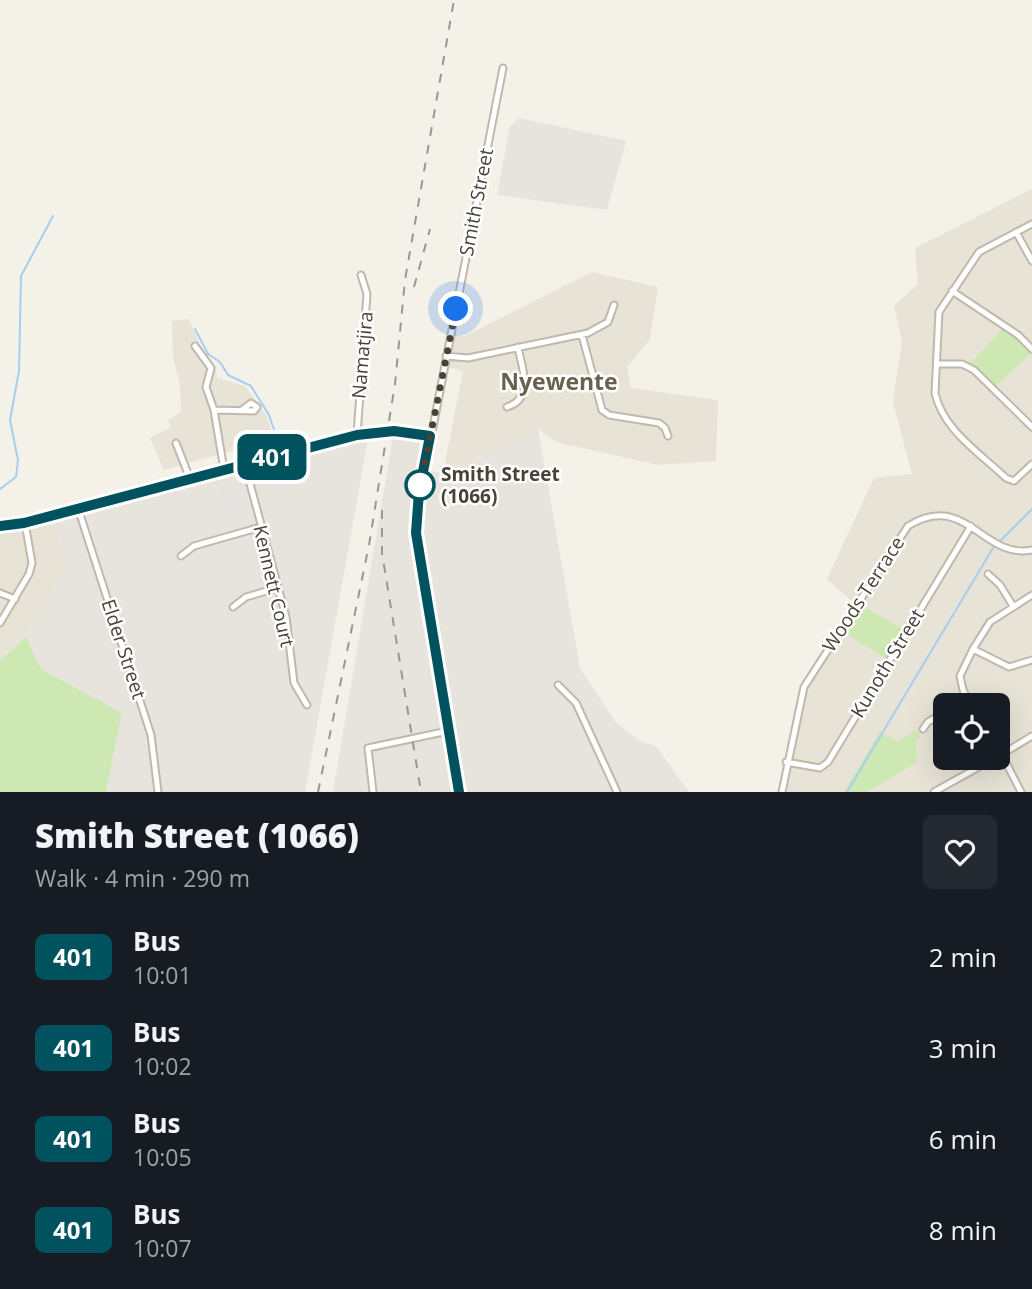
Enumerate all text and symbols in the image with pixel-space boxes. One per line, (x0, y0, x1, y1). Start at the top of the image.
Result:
street label: Smith Street (453, 146, 499, 258)
your location (438, 291, 473, 326)
street label: Namatjira (345, 310, 379, 400)
district label: Nyewente (500, 365, 618, 397)
line badge: 401 (232, 434, 312, 480)
text: 401 (251, 440, 293, 473)
place label: Smith Street (1066) (441, 461, 560, 509)
marker: Smith Street (1066) (405, 470, 435, 500)
street label: Kennett Court (247, 522, 301, 650)
street label: Woods Terrace (816, 531, 910, 657)
street label: Elder Street (96, 596, 152, 702)
street label: Kunoth Street (844, 603, 930, 722)
map controls (933, 693, 1010, 770)
button: locate (933, 693, 1010, 770)
text: Smith Street (1066) (35, 813, 359, 858)
button: heart (923, 815, 997, 889)
text: Walk · 4 min · 290 m (35, 862, 250, 894)
text: Bus (133, 923, 180, 959)
text: 2 min (929, 939, 997, 975)
text: 401 (53, 940, 94, 973)
text: 10:01 (133, 959, 192, 991)
text: Bus (133, 1014, 180, 1050)
text: 3 min (929, 1030, 997, 1066)
text: 401 (53, 1031, 94, 1064)
text: 10:02 (133, 1050, 192, 1082)
text: Bus (133, 1105, 180, 1141)
text: 6 min (929, 1121, 997, 1157)
text: 401 (53, 1122, 94, 1155)
text: 10:05 (133, 1141, 192, 1173)
text: Bus (133, 1196, 180, 1232)
text: 8 min (929, 1212, 997, 1248)
text: 401 (53, 1213, 94, 1246)
text: 10:07 (133, 1232, 192, 1264)

